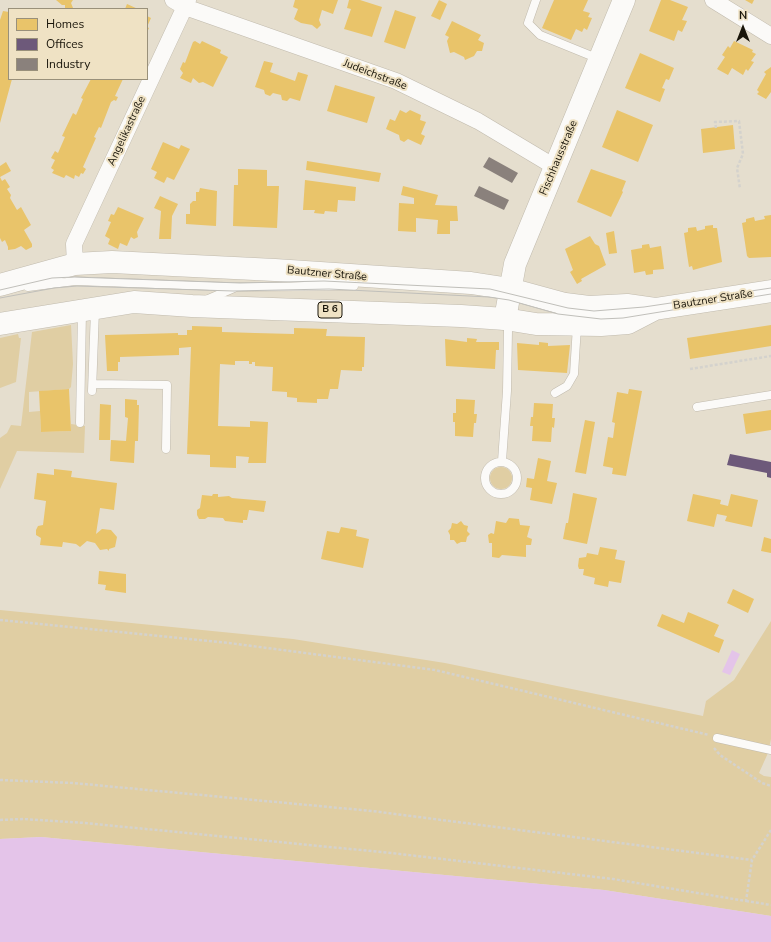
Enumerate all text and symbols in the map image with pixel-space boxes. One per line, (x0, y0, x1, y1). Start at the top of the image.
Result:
legend (8, 8, 148, 80)
north arrow (723, 8, 763, 48)
text: N (739, 8, 747, 23)
text: Homes (46, 16, 84, 32)
text: Offices (46, 36, 83, 52)
text: Industry (46, 56, 90, 72)
street label: Judeichstraße (341, 57, 409, 93)
street label: Angelikastraße (105, 94, 149, 168)
street label: Fischhausstraße (537, 119, 581, 197)
street label: Bautzner Straße (286, 264, 368, 284)
street label: Bautzner Straße (672, 287, 754, 313)
road number: B 6 (318, 302, 342, 318)

